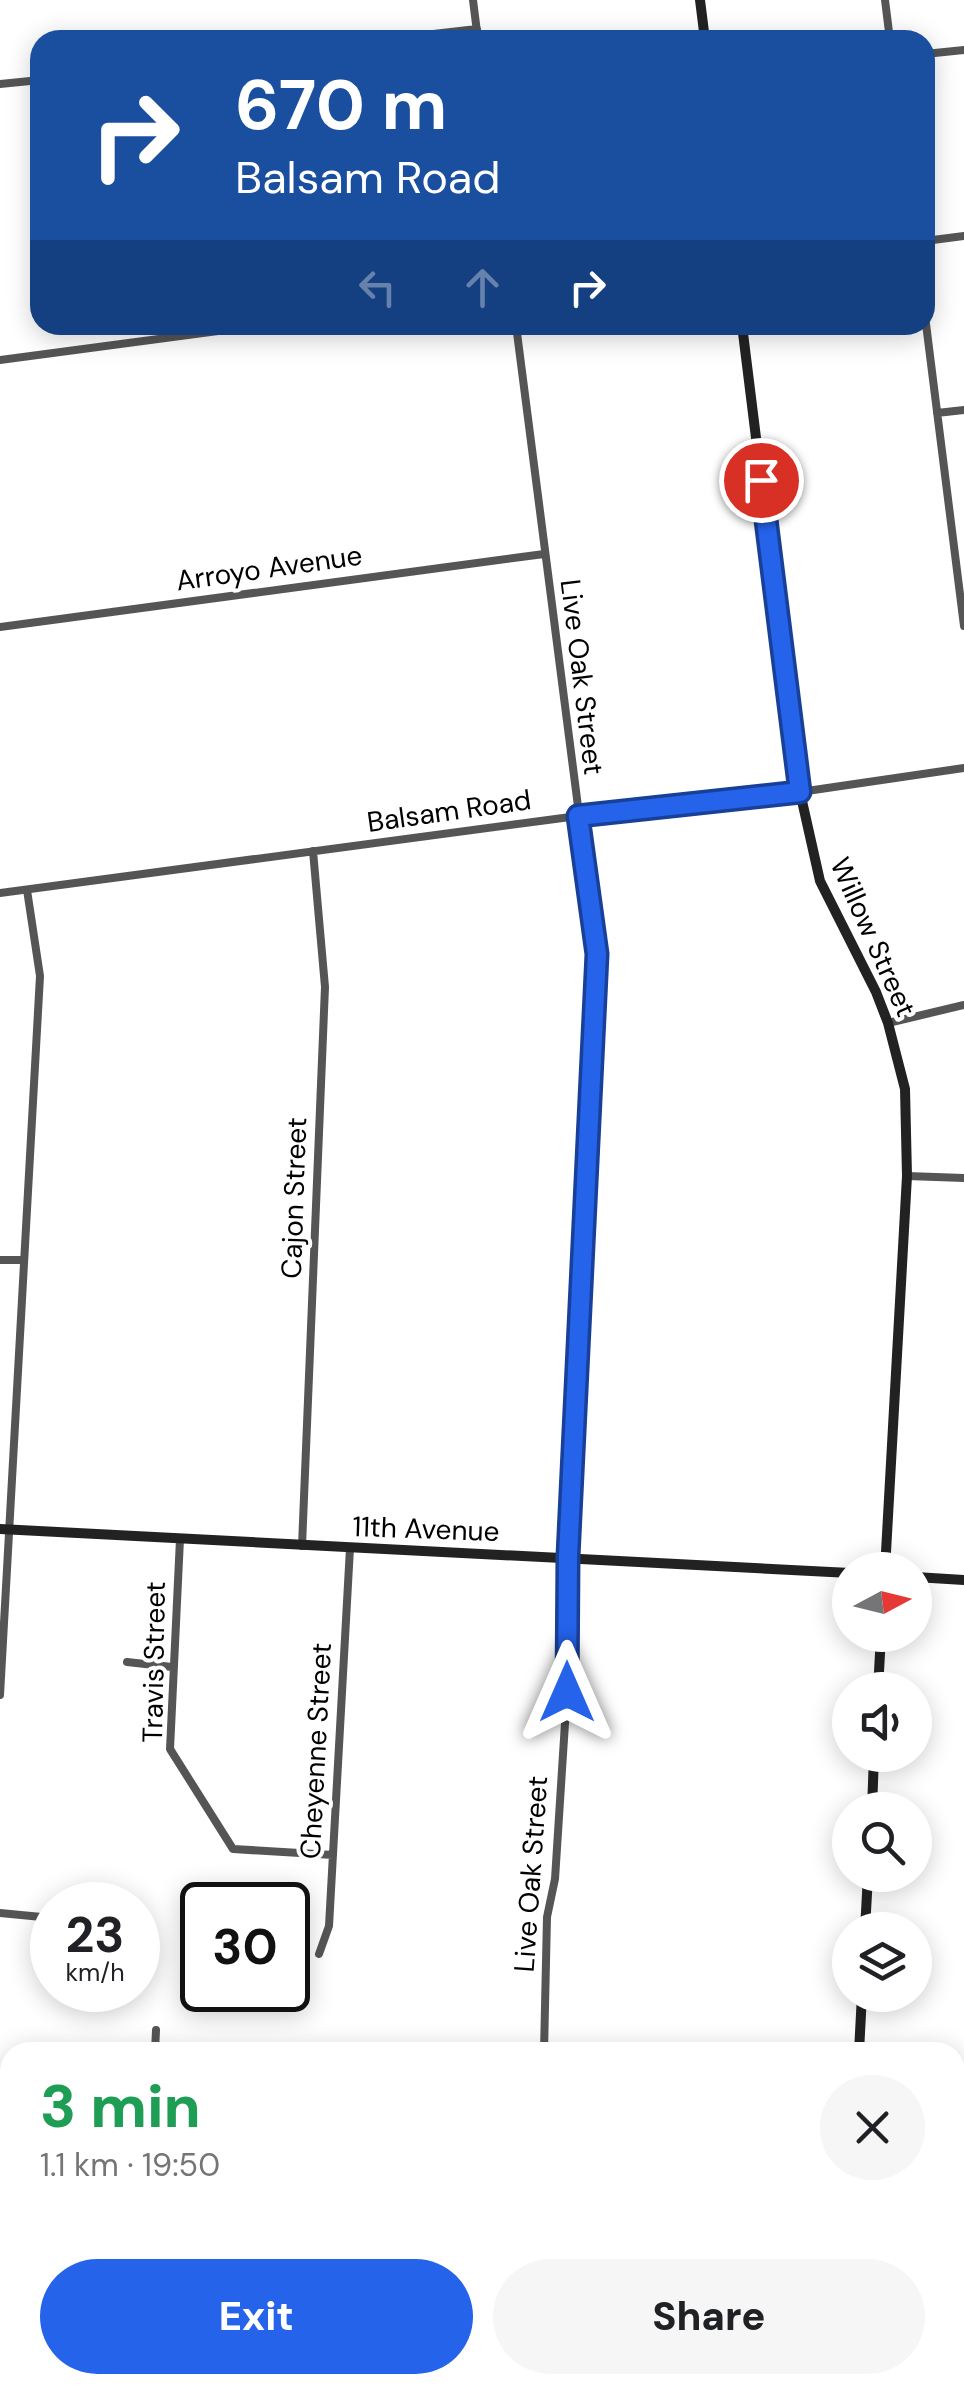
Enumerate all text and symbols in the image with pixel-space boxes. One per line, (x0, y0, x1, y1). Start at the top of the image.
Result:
text: 670 m (235, 60, 447, 151)
icon: right (70, 70, 200, 200)
text: Balsam Road (235, 148, 501, 207)
icon: left (350, 260, 405, 315)
icon: ahead (455, 260, 510, 315)
icon: right (560, 260, 615, 315)
pin (719, 438, 804, 523)
icon: arrive (734, 453, 789, 508)
street label: Arroyo Avenue (173, 537, 365, 599)
street label: Live Oak Street (552, 577, 612, 777)
street label: Balsam Road (365, 781, 533, 841)
street label: Willow Street (821, 852, 925, 1022)
street label: Cajon Street (273, 1117, 315, 1279)
street label: 11th Avenue (352, 1508, 500, 1550)
north arrow (832, 1552, 932, 1652)
map controls (832, 1552, 932, 2012)
street label: Travis Street (134, 1581, 174, 1743)
position arrow (515, 1640, 619, 1744)
street label: Cheyenne Street (292, 1642, 340, 1860)
button: sound (832, 1672, 932, 1772)
street label: Live Oak Street (506, 1775, 556, 1973)
button: search (832, 1792, 932, 1892)
speed limit sign: 30 (180, 1882, 310, 2012)
text: 23 (66, 1902, 125, 1968)
button: layers (832, 1912, 932, 2012)
text: km/h (65, 1956, 125, 1989)
text: 3 min (40, 2067, 201, 2146)
button: close (820, 2075, 925, 2180)
text: 1.1 km · 19:50 (40, 2144, 220, 2186)
button: Exit (40, 2259, 473, 2374)
button: Share (493, 2259, 925, 2374)

